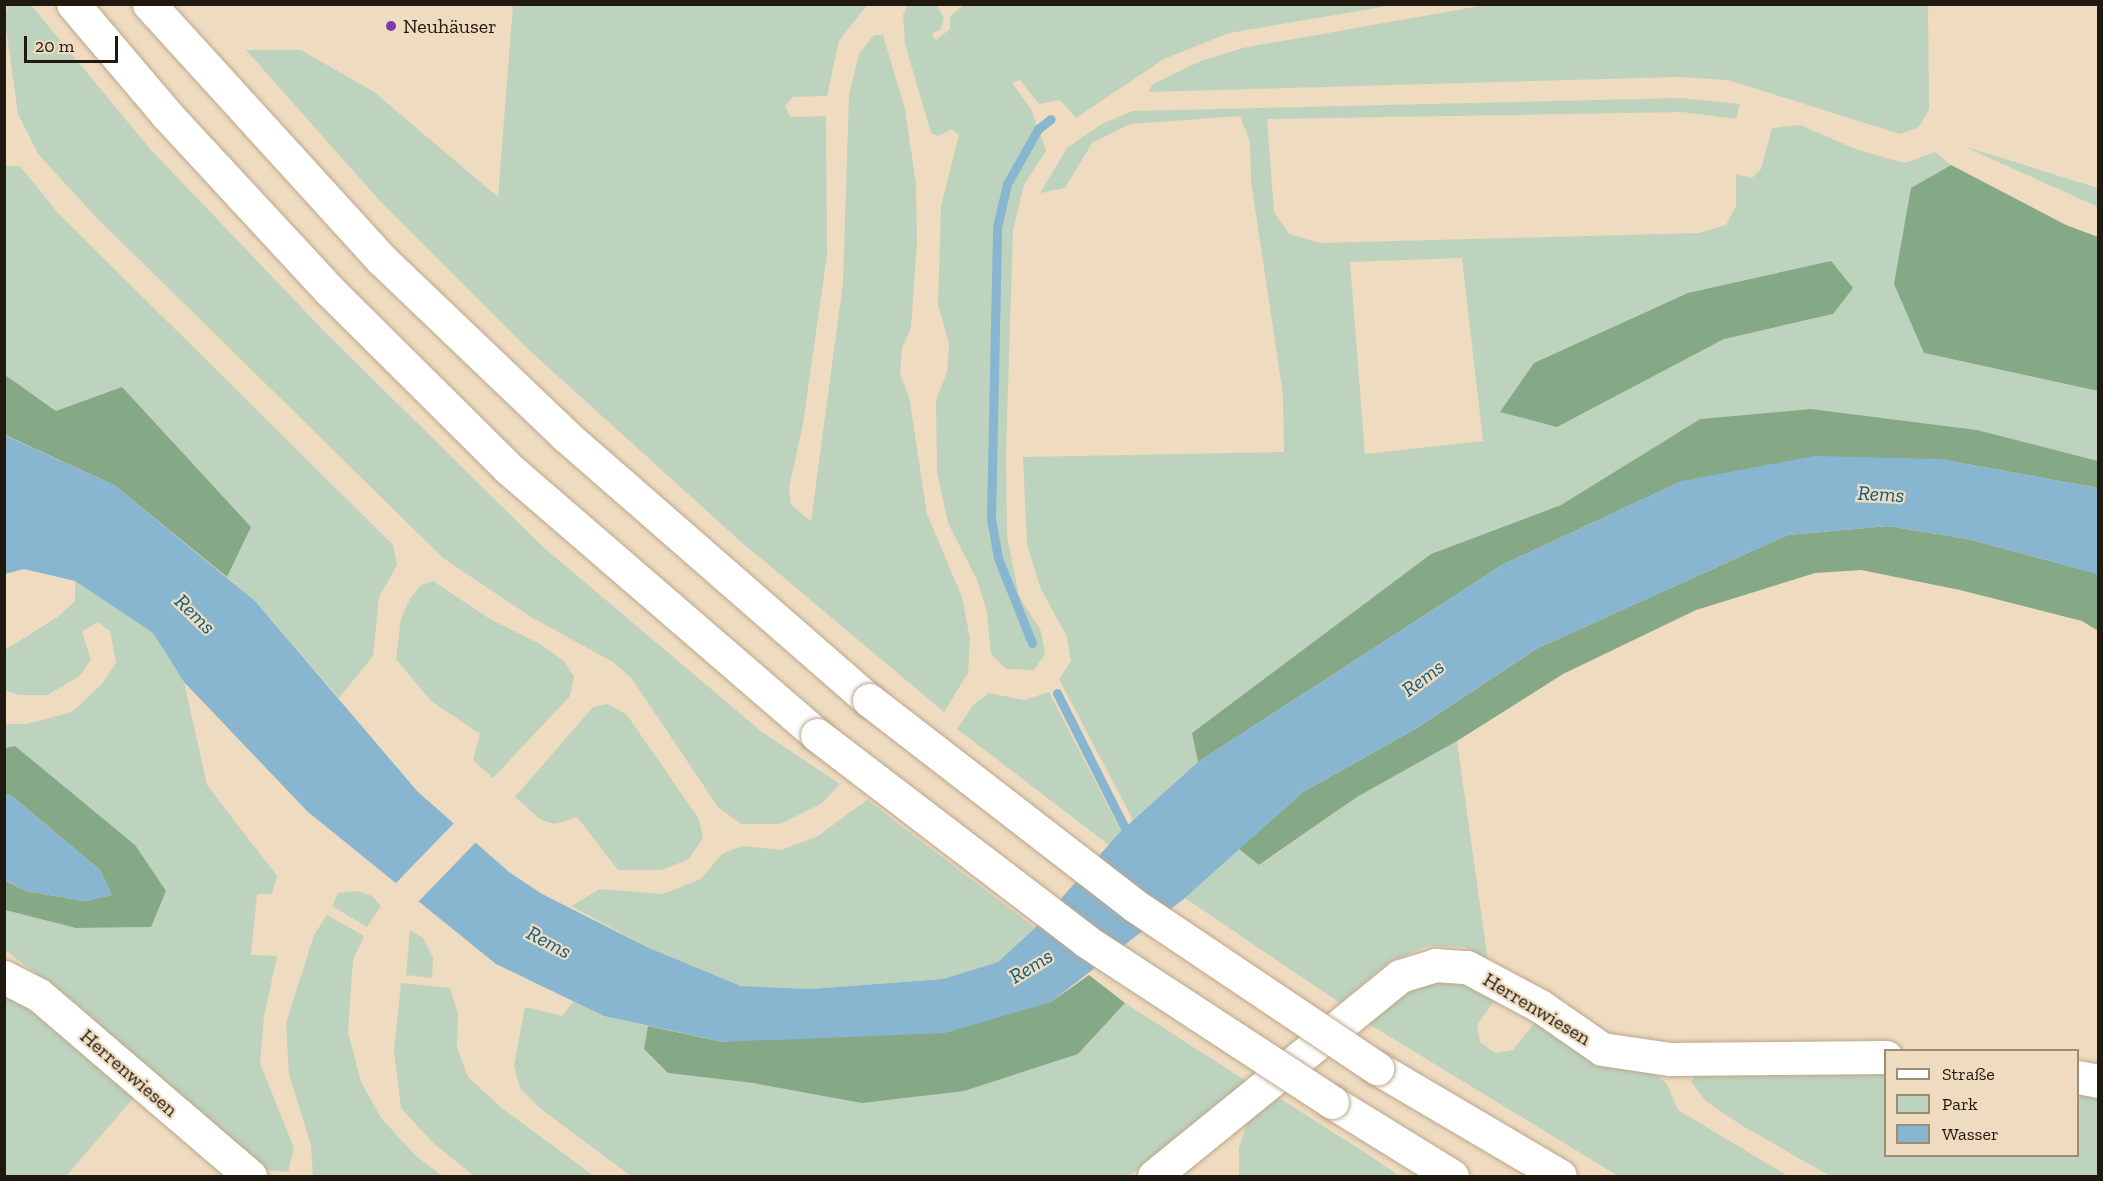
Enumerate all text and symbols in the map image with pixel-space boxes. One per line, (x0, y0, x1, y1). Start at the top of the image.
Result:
place label: Neuhäuser (403, 14, 497, 38)
marker: Neuhäuser (384, 19, 398, 33)
scale bar (27, 24, 122, 62)
text: 20 m (35, 35, 74, 57)
water label: Rems (1857, 480, 1905, 508)
water label: Rems (169, 589, 221, 639)
water label: Rems (1397, 654, 1449, 702)
water label: Rems (522, 920, 576, 964)
water label: Rems (1004, 943, 1058, 989)
street label: Herrenwiesen (1479, 967, 1595, 1051)
street label: Herrenwiesen (75, 1024, 183, 1122)
legend (1884, 1049, 2079, 1157)
text: Straße (1942, 1063, 1995, 1085)
text: Park (1942, 1093, 1978, 1115)
text: Wasser (1942, 1123, 1999, 1145)

